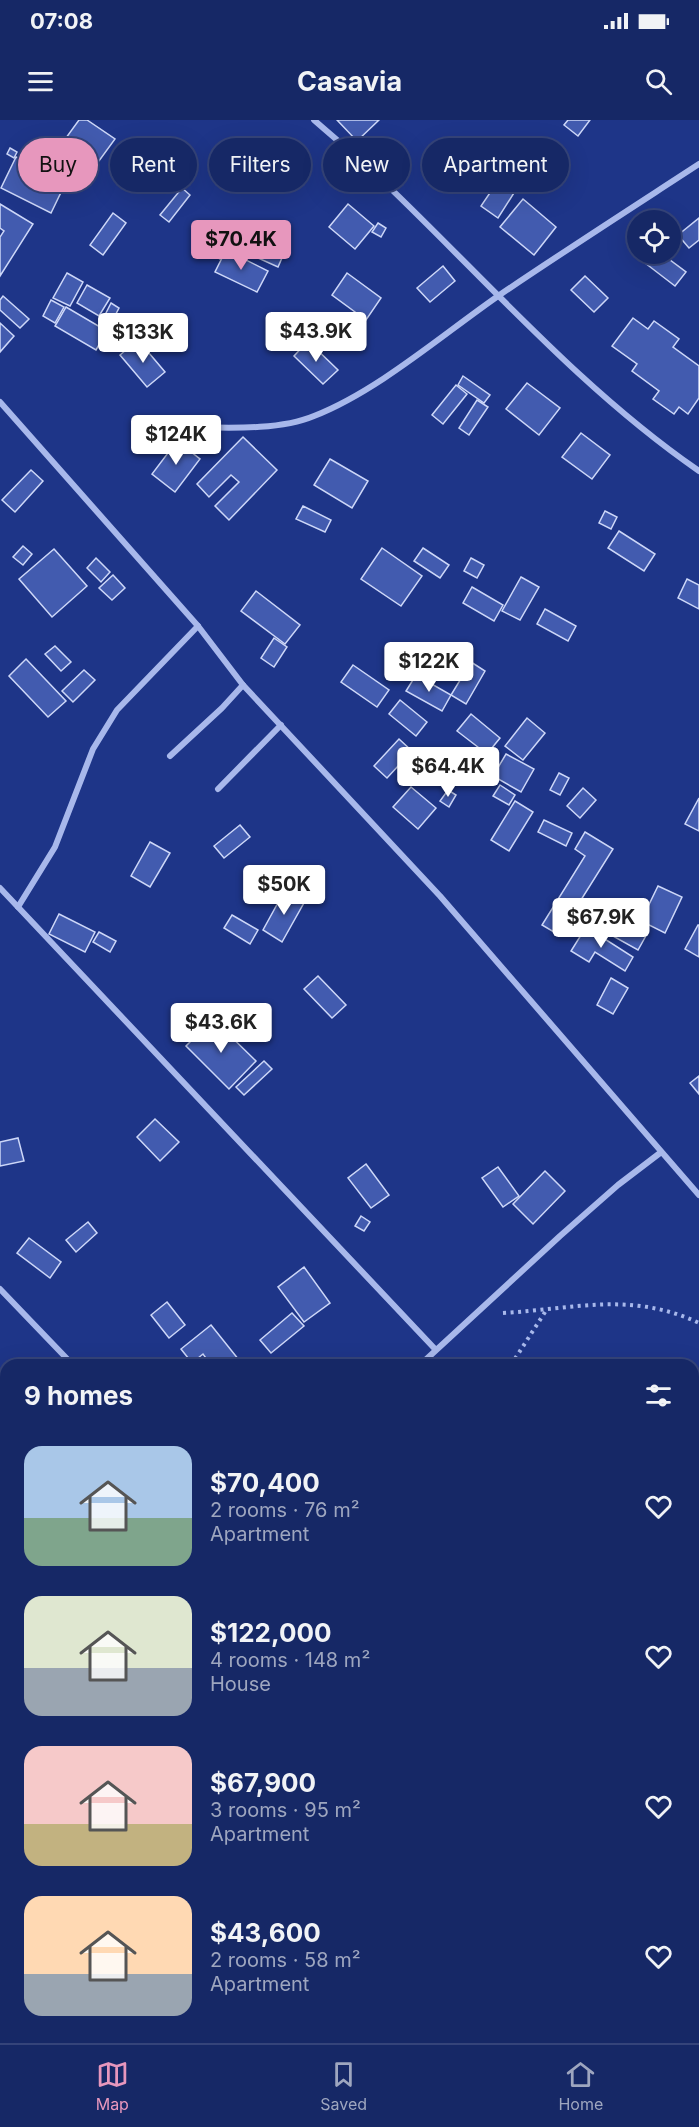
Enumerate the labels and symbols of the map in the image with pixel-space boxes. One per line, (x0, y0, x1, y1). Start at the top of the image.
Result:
pin: $70.4K (192, 220, 290, 271)
pin: $43.9K (267, 312, 365, 363)
pin: $133K (101, 313, 185, 364)
pin: $124K (134, 415, 218, 466)
pin: $122K (387, 642, 471, 693)
pin: $64.4K (399, 747, 497, 798)
pin: $50K (248, 865, 320, 916)
pin: $67.9K (552, 898, 650, 949)
pin: $43.6K (172, 1003, 270, 1054)

